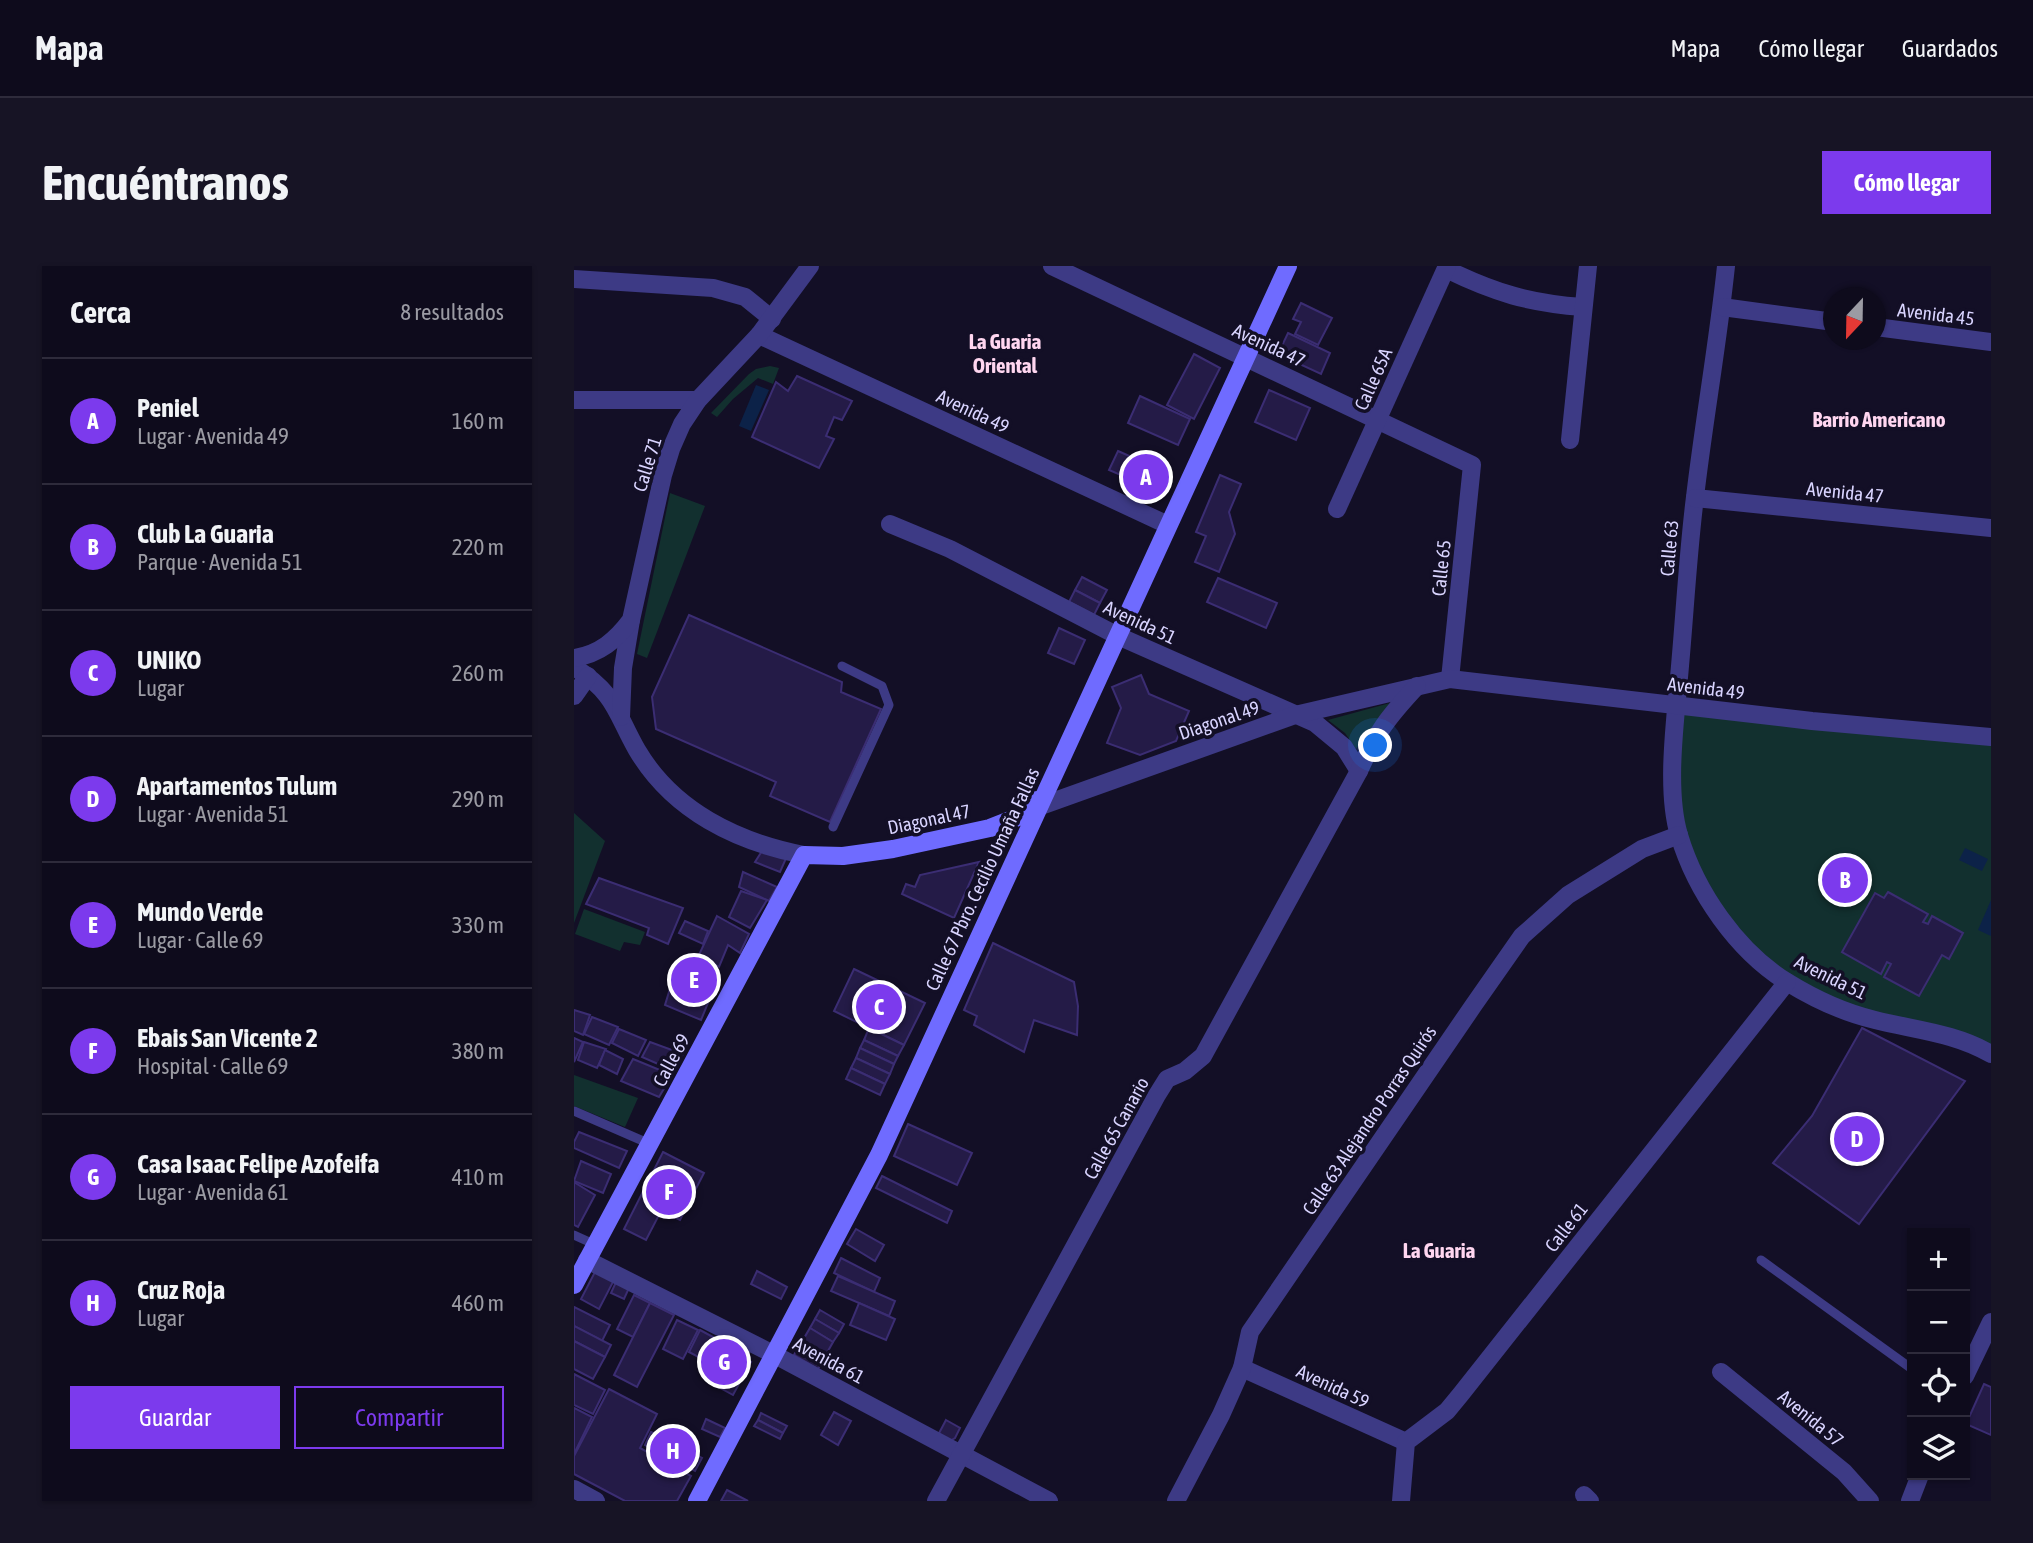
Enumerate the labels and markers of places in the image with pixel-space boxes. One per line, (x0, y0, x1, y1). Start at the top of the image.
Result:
pin: A (1123, 451, 1169, 503)
pin: B (1822, 854, 1868, 906)
pin: E (671, 954, 717, 1006)
pin: C (856, 981, 902, 1033)
pin: D (1834, 1113, 1880, 1165)
pin: F (646, 1166, 692, 1218)
pin: G (701, 1336, 747, 1388)
pin: H (650, 1425, 696, 1477)

